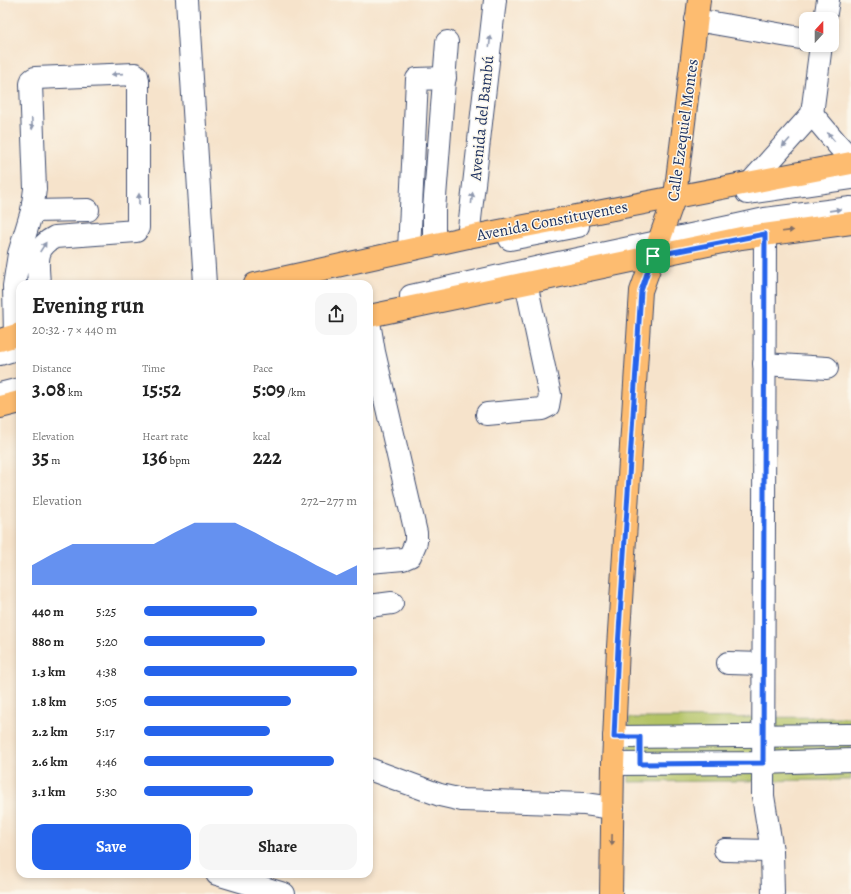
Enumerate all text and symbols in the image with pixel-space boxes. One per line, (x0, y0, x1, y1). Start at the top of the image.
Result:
north arrow (799, 12, 839, 52)
map controls (799, 12, 839, 52)
one-way arrow (487, 35, 493, 47)
street label: Avenida del Bambú (464, 54, 500, 183)
street label: Calle Ezequiel Montes (662, 57, 704, 203)
one-way arrow (110, 71, 123, 77)
one-way arrow (29, 118, 36, 130)
one-way arrow (826, 131, 835, 142)
one-way arrow (781, 138, 790, 148)
one-way arrow (136, 192, 142, 205)
one-way arrow (469, 192, 475, 204)
street label: Avenida Constituyentes (474, 196, 630, 247)
one-way arrow (829, 207, 841, 213)
one-way arrow (782, 228, 794, 235)
pin (636, 239, 670, 273)
one-way arrow (39, 241, 47, 252)
icon: arrive (642, 245, 664, 267)
text: Evening run (32, 291, 144, 321)
button: share (315, 293, 357, 335)
text: 20:32 · 7 × 440 m (32, 321, 117, 338)
text: Distance (32, 361, 71, 376)
text: Time (142, 361, 165, 376)
text: Pace (253, 361, 273, 376)
text: 3.08 (32, 376, 66, 403)
text: 15:52 (142, 376, 181, 403)
text: 5:09 (253, 376, 285, 403)
text: km (66, 385, 83, 400)
text: /km (285, 385, 306, 400)
text: Elevation (32, 429, 74, 444)
text: Heart rate (142, 429, 188, 444)
text: kcal (253, 429, 270, 444)
text: 35 (32, 444, 49, 471)
text: 136 (142, 444, 167, 471)
text: 222 (253, 444, 282, 471)
text: m (49, 453, 60, 468)
text: bpm (167, 453, 190, 468)
text: Elevation (32, 492, 82, 509)
text: 272–277 m (301, 492, 357, 509)
text: 440 m (32, 603, 64, 620)
text: 5:25 (96, 603, 116, 620)
text: 880 m (32, 633, 64, 650)
text: 5:20 (96, 633, 118, 650)
text: 1.3 km (32, 663, 66, 680)
text: 4:38 (96, 663, 117, 680)
text: 1.8 km (32, 693, 66, 710)
text: 5:05 (96, 693, 117, 710)
text: 2.2 km (32, 723, 68, 740)
text: 5:17 (96, 723, 115, 740)
text: 2.6 km (32, 753, 68, 770)
text: 4:46 (96, 753, 117, 770)
text: 3.1 km (32, 783, 66, 800)
text: 5:30 (96, 783, 117, 800)
button: Save (32, 824, 191, 870)
button: Share (199, 824, 357, 870)
one-way arrow (609, 834, 615, 847)

